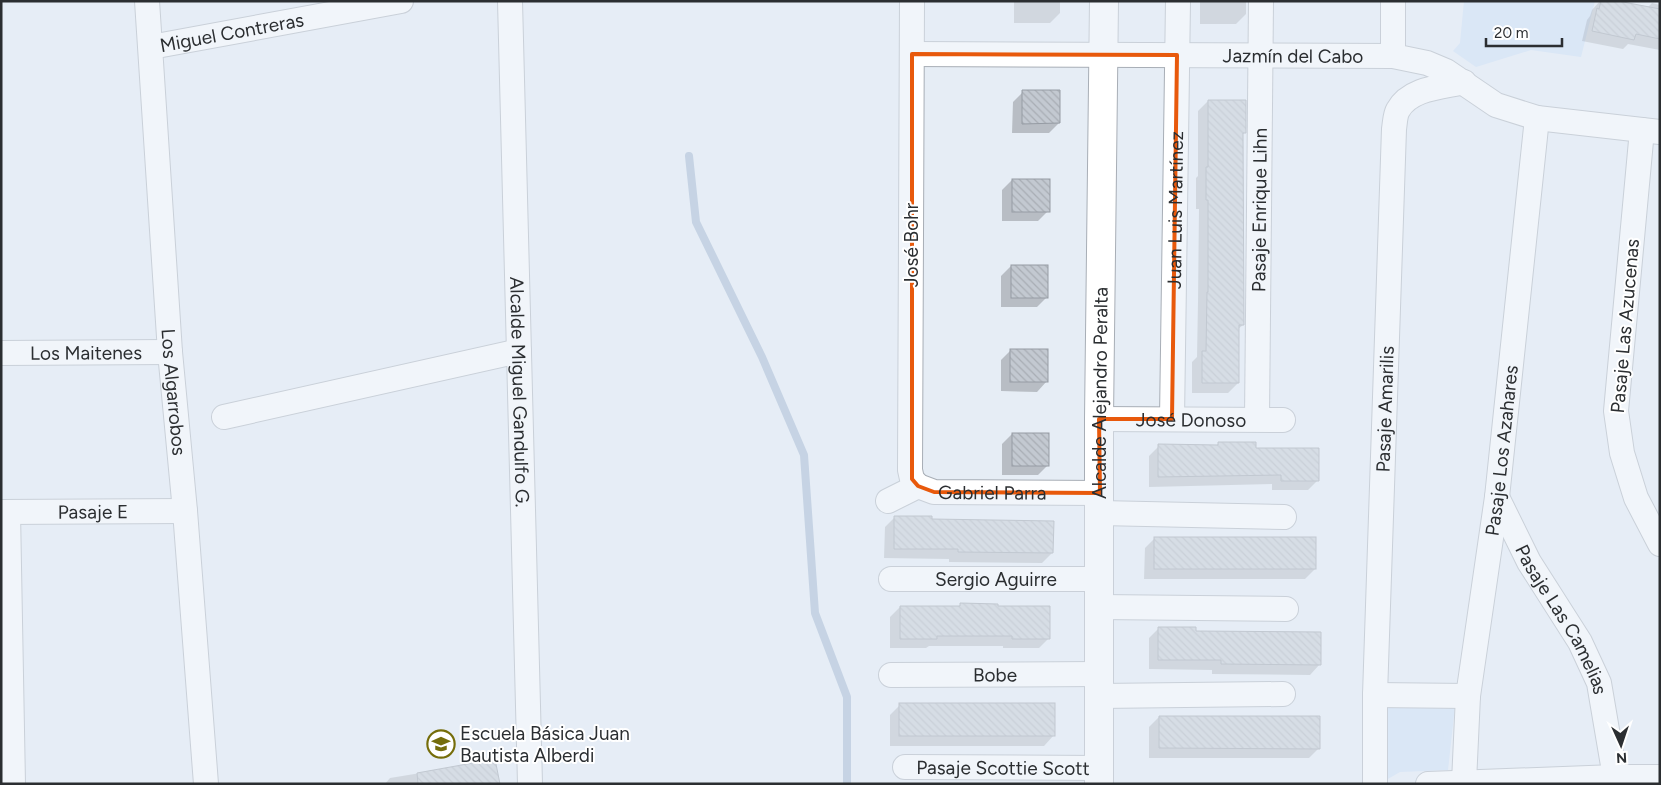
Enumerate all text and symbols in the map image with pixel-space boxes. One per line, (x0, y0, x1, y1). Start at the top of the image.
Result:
street label: Miguel Contreras (158, 8, 306, 57)
scale bar (1486, 15, 1562, 47)
text: 20 m (1494, 24, 1528, 42)
street label: Jazmín del Cabo (1223, 44, 1363, 67)
street label: Pasaje Enrique Lihn (1247, 128, 1271, 292)
street label: Juan Luis Martínez (1162, 131, 1188, 289)
street label: José Bohr (900, 202, 923, 287)
street label: Pasaje Las Azucenas (1606, 238, 1644, 414)
street label: Alcalde Miguel Gandulfo G. (506, 276, 534, 508)
street label: Alcalde Alejandro Peralta (1088, 287, 1112, 499)
street label: Los Algarrobos (157, 328, 191, 457)
street label: Los Maitenes (30, 341, 142, 364)
street label: Pasaje Amarilis (1371, 345, 1398, 473)
street label: Pasaje Los Azahares (1480, 364, 1522, 537)
street label: José Donoso (1136, 408, 1246, 431)
street label: Gabriel Parra (938, 481, 1047, 504)
street label: Pasaje E (58, 500, 128, 523)
street label: Pasaje Las Camelias (1511, 541, 1612, 696)
street label: Sergio Aguirre (935, 568, 1057, 591)
street label: Bobe (973, 663, 1017, 686)
north arrow (1596, 720, 1646, 770)
place label: Escuela Básica Juan Bautista Alberdi (460, 722, 630, 767)
school or university icon: Escuela Básica Juan Bautista Alberdi (426, 729, 456, 759)
text: N (1616, 749, 1628, 766)
street label: Pasaje Scottie Scott (916, 756, 1090, 779)

